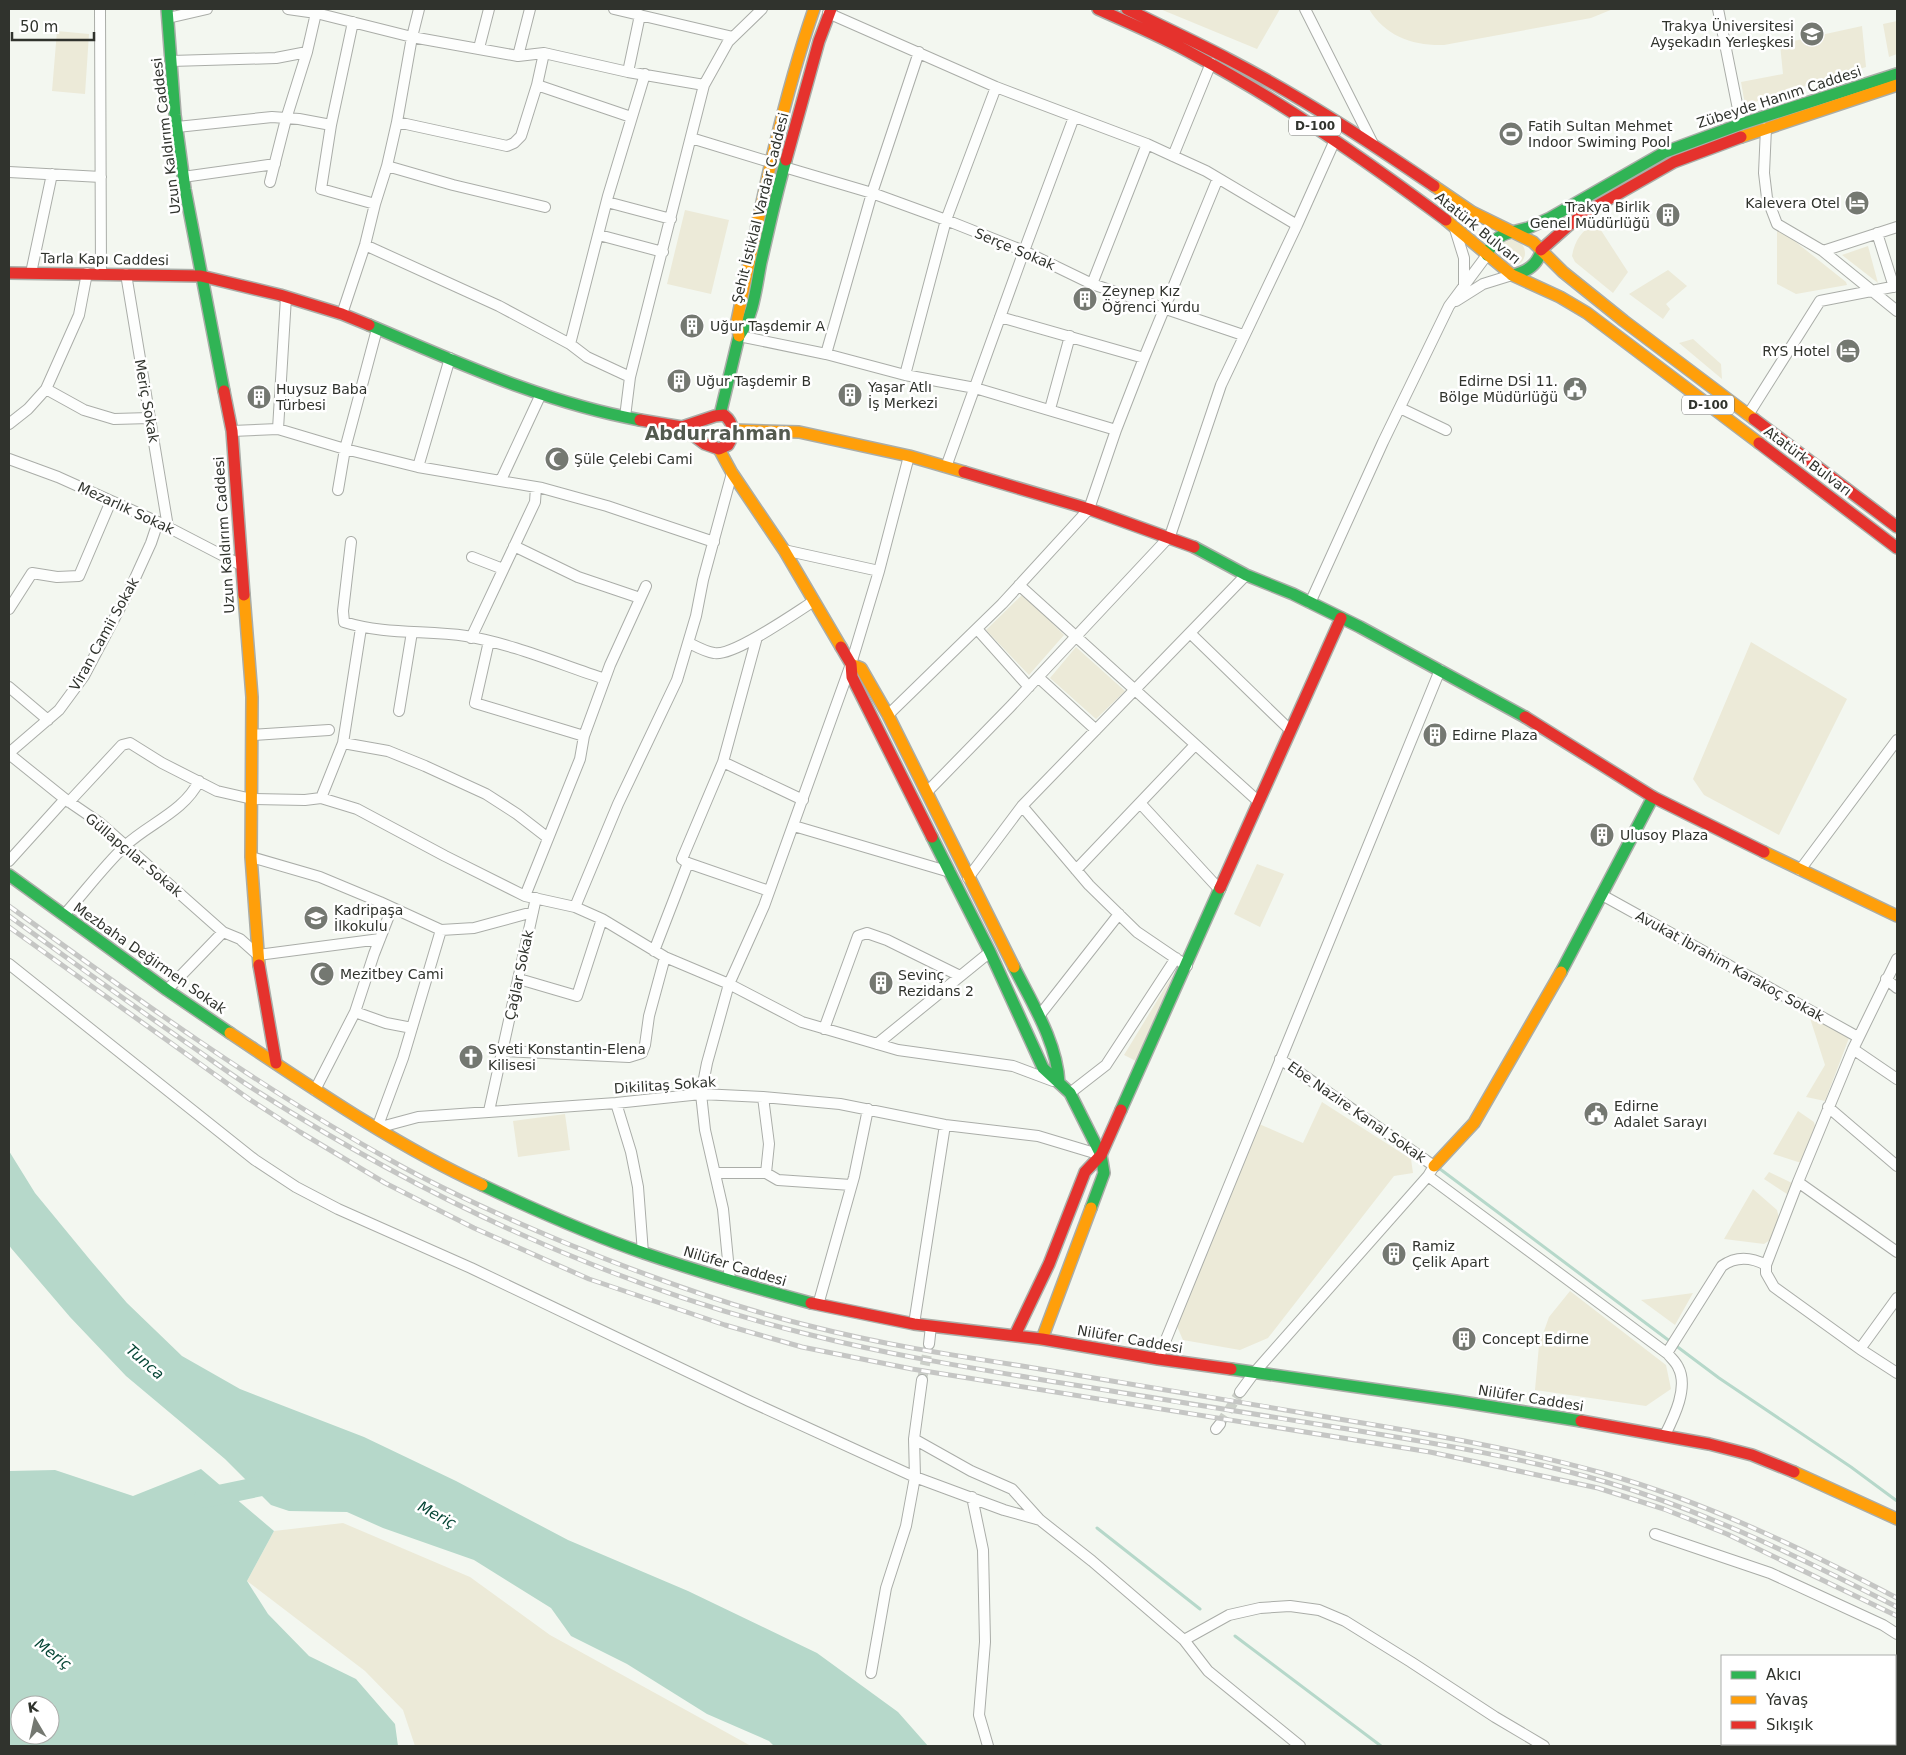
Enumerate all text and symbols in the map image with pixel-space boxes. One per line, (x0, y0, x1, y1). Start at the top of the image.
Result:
scale bar (12, 10, 95, 42)
place label: Trakya Üniversitesi Ayşekadın Yerleşkesi (1650, 17, 1794, 50)
text: 50 m (20, 18, 58, 36)
school or university icon: Trakya Üniversitesi Ayşekadın Yerleşkesi (1799, 21, 1825, 47)
street label: Uzun Kaldırım Caddesi (148, 57, 184, 215)
street label: Zübeyde Hanım Caddesi (1695, 63, 1863, 131)
street label: Şehit İstiklal Vardar Caddesi (728, 111, 791, 305)
road number: D-100 (1289, 116, 1341, 136)
place label: Fatih Sultan Mehmet Indoor Swiming Pool (1528, 118, 1673, 150)
sports icon: Fatih Sultan Mehmet Indoor Swiming Pool (1498, 121, 1524, 147)
street label: Atatürk Bulvarı (1432, 189, 1524, 267)
hotel icon: Kalevera Otel (1844, 190, 1870, 216)
place label: Kalevera Otel (1745, 195, 1840, 211)
place label: Trakya Birlik Genel Müdürlüğü (1530, 199, 1651, 231)
building icon: Trakya Birlik Genel Müdürlüğü (1655, 202, 1681, 228)
street label: Serçe Sokak (972, 225, 1058, 273)
street label: Tarla Kapı Caddesi (40, 250, 169, 268)
place label: Zeynep Kız Öğrenci Yurdu (1102, 283, 1200, 315)
building icon: Zeynep Kız Öğrenci Yurdu (1072, 286, 1098, 312)
building icon: Uğur Taşdemir A (679, 313, 705, 339)
place label: Uğur Taşdemir A (710, 318, 826, 334)
hotel icon: RYS Hotel (1835, 338, 1861, 364)
place label: RYS Hotel (1762, 343, 1830, 359)
street label: Meriç Sokak (132, 358, 162, 445)
building icon: Uğur Taşdemir B (666, 368, 692, 394)
place label: Edirne DSİ 11. Bölge Müdürlüğü (1439, 372, 1558, 405)
place label: Uğur Taşdemir B (696, 373, 811, 389)
public building icon: Edirne DSİ 11. Bölge Müdürlüğü (1562, 376, 1588, 402)
place label: Yaşar Atlı İş Merkezi (867, 379, 938, 411)
place label: Huysuz Baba Türbesi (275, 381, 367, 413)
building icon: Yaşar Atlı İş Merkezi (837, 382, 863, 408)
building icon: Huysuz Baba Türbesi (246, 384, 272, 410)
road number: D-100 (1682, 396, 1734, 414)
district label: Abdurrahman (645, 422, 791, 444)
street label: Atatürk Bulvarı (1761, 423, 1855, 499)
mosque icon: Şüle Çelebi Cami (544, 446, 570, 472)
place label: Şüle Çelebi Cami (574, 451, 693, 467)
street label: Uzun Kaldırım Caddesi (211, 456, 237, 614)
street label: Mezarlık Sokak (75, 479, 178, 538)
street label: Viran Camii Sokak (66, 574, 142, 693)
building icon: Edirne Plaza (1422, 722, 1448, 748)
place label: Edirne Plaza (1452, 727, 1538, 743)
street label: Güllapçılar Sokak (82, 810, 186, 901)
building icon: Ulusoy Plaza (1589, 822, 1615, 848)
place label: Ulusoy Plaza (1620, 827, 1708, 843)
street label: Mezbaha Değirmen Sokak (71, 899, 230, 1017)
place label: Kadripaşa İlkokulu (334, 902, 403, 934)
school or university icon: Kadripaşa İlkokulu (303, 905, 329, 931)
street label: Avukat İbrahim Karakoç Sokak (1633, 907, 1828, 1025)
street label: Çağlar Sokak (502, 928, 537, 1022)
mosque icon: Mezitbey Cami (309, 961, 335, 987)
place label: Mezitbey Cami (340, 966, 444, 982)
place label: Sevinç Rezidans 2 (898, 967, 974, 999)
building icon: Sevinç Rezidans 2 (868, 970, 894, 996)
place label: Sveti Konstantin-Elena Kilisesi (488, 1041, 646, 1073)
church icon: Sveti Konstantin-Elena Kilisesi (458, 1044, 484, 1070)
street label: Ebe Nazire Kanal Sokak (1285, 1058, 1430, 1166)
street label: Dikilitaş Sokak (613, 1073, 717, 1097)
place label: Edirne Adalet Sarayı (1614, 1098, 1707, 1130)
public building icon: Edirne Adalet Sarayı (1583, 1101, 1609, 1127)
place label: Ramiz Çelik Apart (1412, 1238, 1490, 1270)
building icon: Ramiz Çelik Apart (1381, 1241, 1407, 1267)
street label: Nilüfer Caddesi (682, 1243, 788, 1289)
street label: Nilüfer Caddesi (1076, 1322, 1184, 1356)
building icon: Concept Edirne (1451, 1326, 1477, 1352)
place label: Concept Edirne (1482, 1331, 1589, 1347)
water label: Tunca (122, 1341, 168, 1383)
street label: Nilüfer Caddesi (1477, 1382, 1585, 1414)
water label: Meriç (415, 1497, 460, 1533)
water label: Meriç (31, 1635, 75, 1674)
legend (1721, 1655, 1896, 1745)
text: Akıcı (1766, 1666, 1802, 1684)
text: Yavaş (1765, 1691, 1808, 1709)
north arrow (10, 1695, 60, 1745)
text: K (26, 1698, 41, 1716)
text: Sıkışık (1766, 1716, 1814, 1734)

